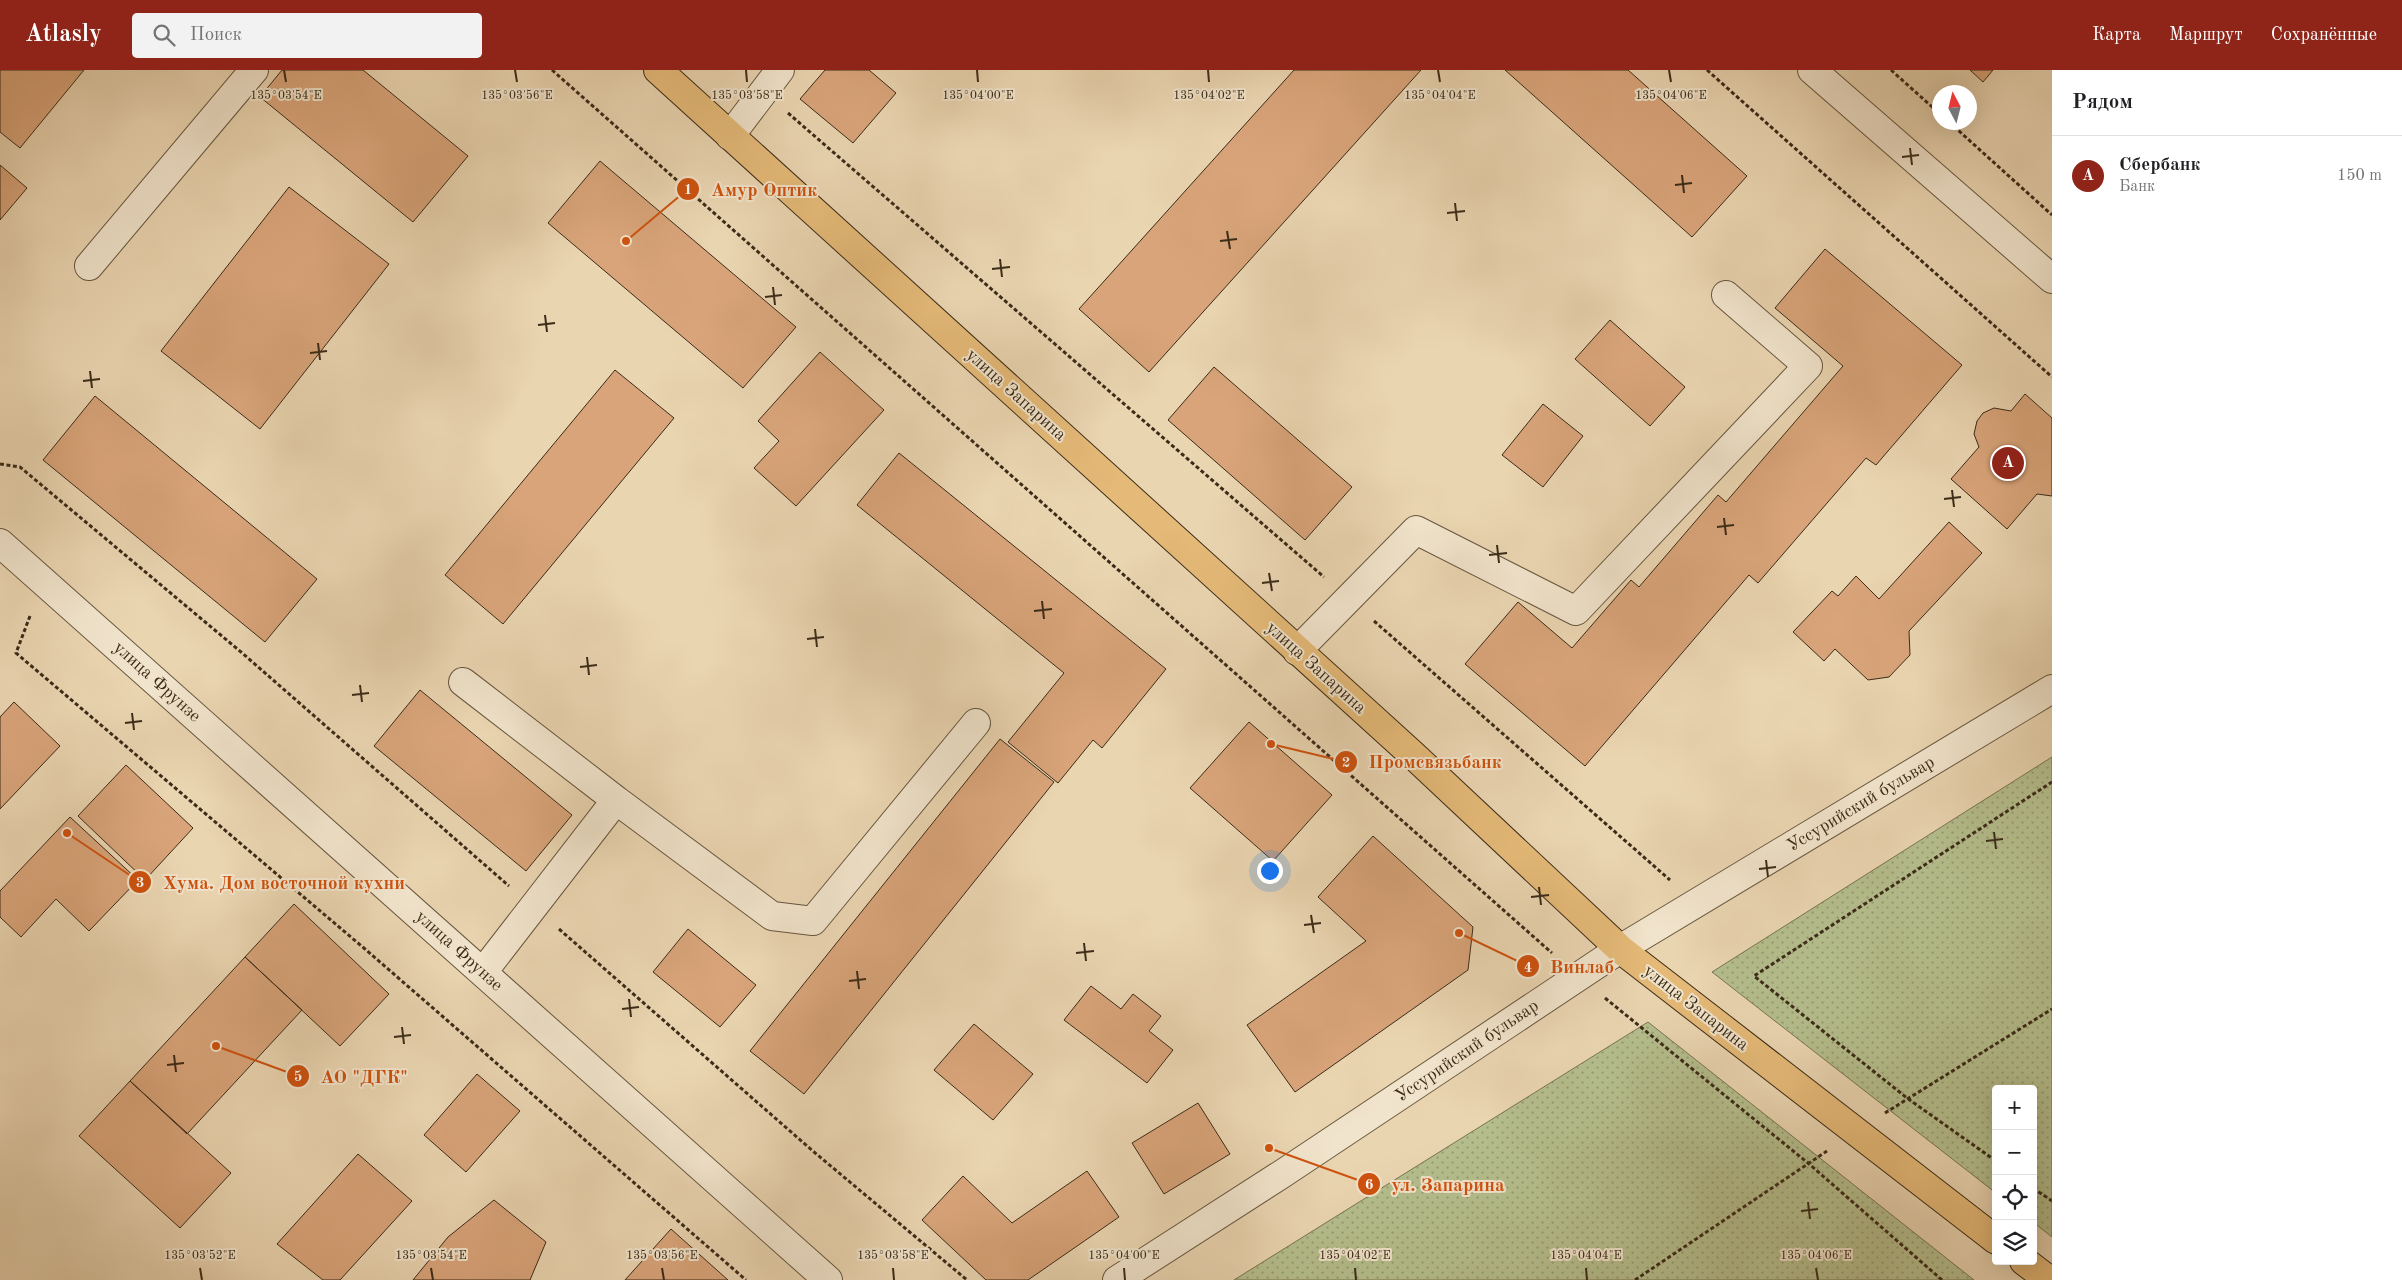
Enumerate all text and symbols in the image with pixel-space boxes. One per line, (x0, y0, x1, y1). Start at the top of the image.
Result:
search box (132, 13, 482, 58)
icon: search (150, 21, 178, 49)
text: Atlasly (25, 23, 102, 47)
text: Поиск (190, 26, 242, 45)
text: Карта (2092, 26, 2141, 44)
text: Маршрут (2169, 26, 2243, 44)
text: Сохранённые (2271, 26, 2377, 44)
north arrow (1932, 85, 1977, 130)
text: 135°03'54"E (250, 89, 322, 102)
text: 135°03'56"E (481, 89, 553, 102)
text: 135°03'58"E (711, 89, 783, 102)
text: 135°04'00"E (942, 89, 1014, 102)
text: 135°04'02"E (1173, 89, 1245, 102)
text: 135°04'04"E (1404, 89, 1476, 102)
text: 135°04'06"E (1635, 89, 1707, 102)
text: Рядом (2072, 92, 2133, 113)
text: Сбербанк (2119, 156, 2201, 175)
text: A (2082, 168, 2094, 184)
text: 150 m (2337, 168, 2382, 184)
callout: Амур Оптик (675, 172, 827, 206)
text: Банк (2119, 179, 2155, 195)
text: Амур Оптик (711, 182, 817, 201)
text: 1 (684, 183, 692, 198)
street label: улица Запарина (963, 346, 1070, 444)
pin: A (1992, 444, 2024, 482)
street label: улица Запарина (1263, 619, 1370, 717)
street label: улица Фрунзе (110, 638, 204, 726)
callout: Промсвязьбанк (1333, 745, 1512, 779)
street label: Уссурийский бульвар (1784, 753, 1938, 855)
text: Промсвязьбанк (1368, 754, 1502, 773)
text: 2 (1342, 756, 1350, 771)
your location (1257, 858, 1283, 884)
callout: Хума. Дом восточной кухни (128, 865, 415, 899)
text: Хума. Дом восточной кухни (163, 875, 405, 894)
text: 3 (136, 876, 144, 891)
street label: улица Фрунзе (412, 907, 506, 995)
callout: Винлаб (1515, 949, 1624, 983)
text: Винлаб (1550, 959, 1614, 978)
text: 4 (1524, 961, 1532, 976)
street label: улица Запарина (1640, 962, 1752, 1054)
street label: Уссурийский бульвар (1392, 996, 1542, 1106)
callout: АО "ДГК" (285, 1059, 418, 1093)
text: АО "ДГК" (320, 1069, 408, 1088)
text: 5 (294, 1070, 302, 1085)
map controls (1992, 1085, 2037, 1265)
button: + (1992, 1085, 2037, 1130)
button: − (1992, 1130, 2037, 1175)
callout: ул. Запарина (1356, 1167, 1515, 1201)
button: locate (1992, 1175, 2037, 1220)
text: ул. Запарина (1391, 1177, 1505, 1196)
text: 6 (1365, 1178, 1374, 1193)
button: layers (1992, 1220, 2037, 1265)
text: 135°03'52"E (164, 1249, 236, 1262)
text: 135°03'54"E (395, 1249, 467, 1262)
text: 135°03'56"E (626, 1249, 698, 1262)
text: 135°03'58"E (857, 1249, 929, 1262)
text: 135°04'00"E (1088, 1249, 1160, 1262)
text: 135°04'02"E (1319, 1249, 1391, 1262)
text: 135°04'04"E (1550, 1249, 1622, 1262)
text: 135°04'06"E (1780, 1249, 1852, 1262)

